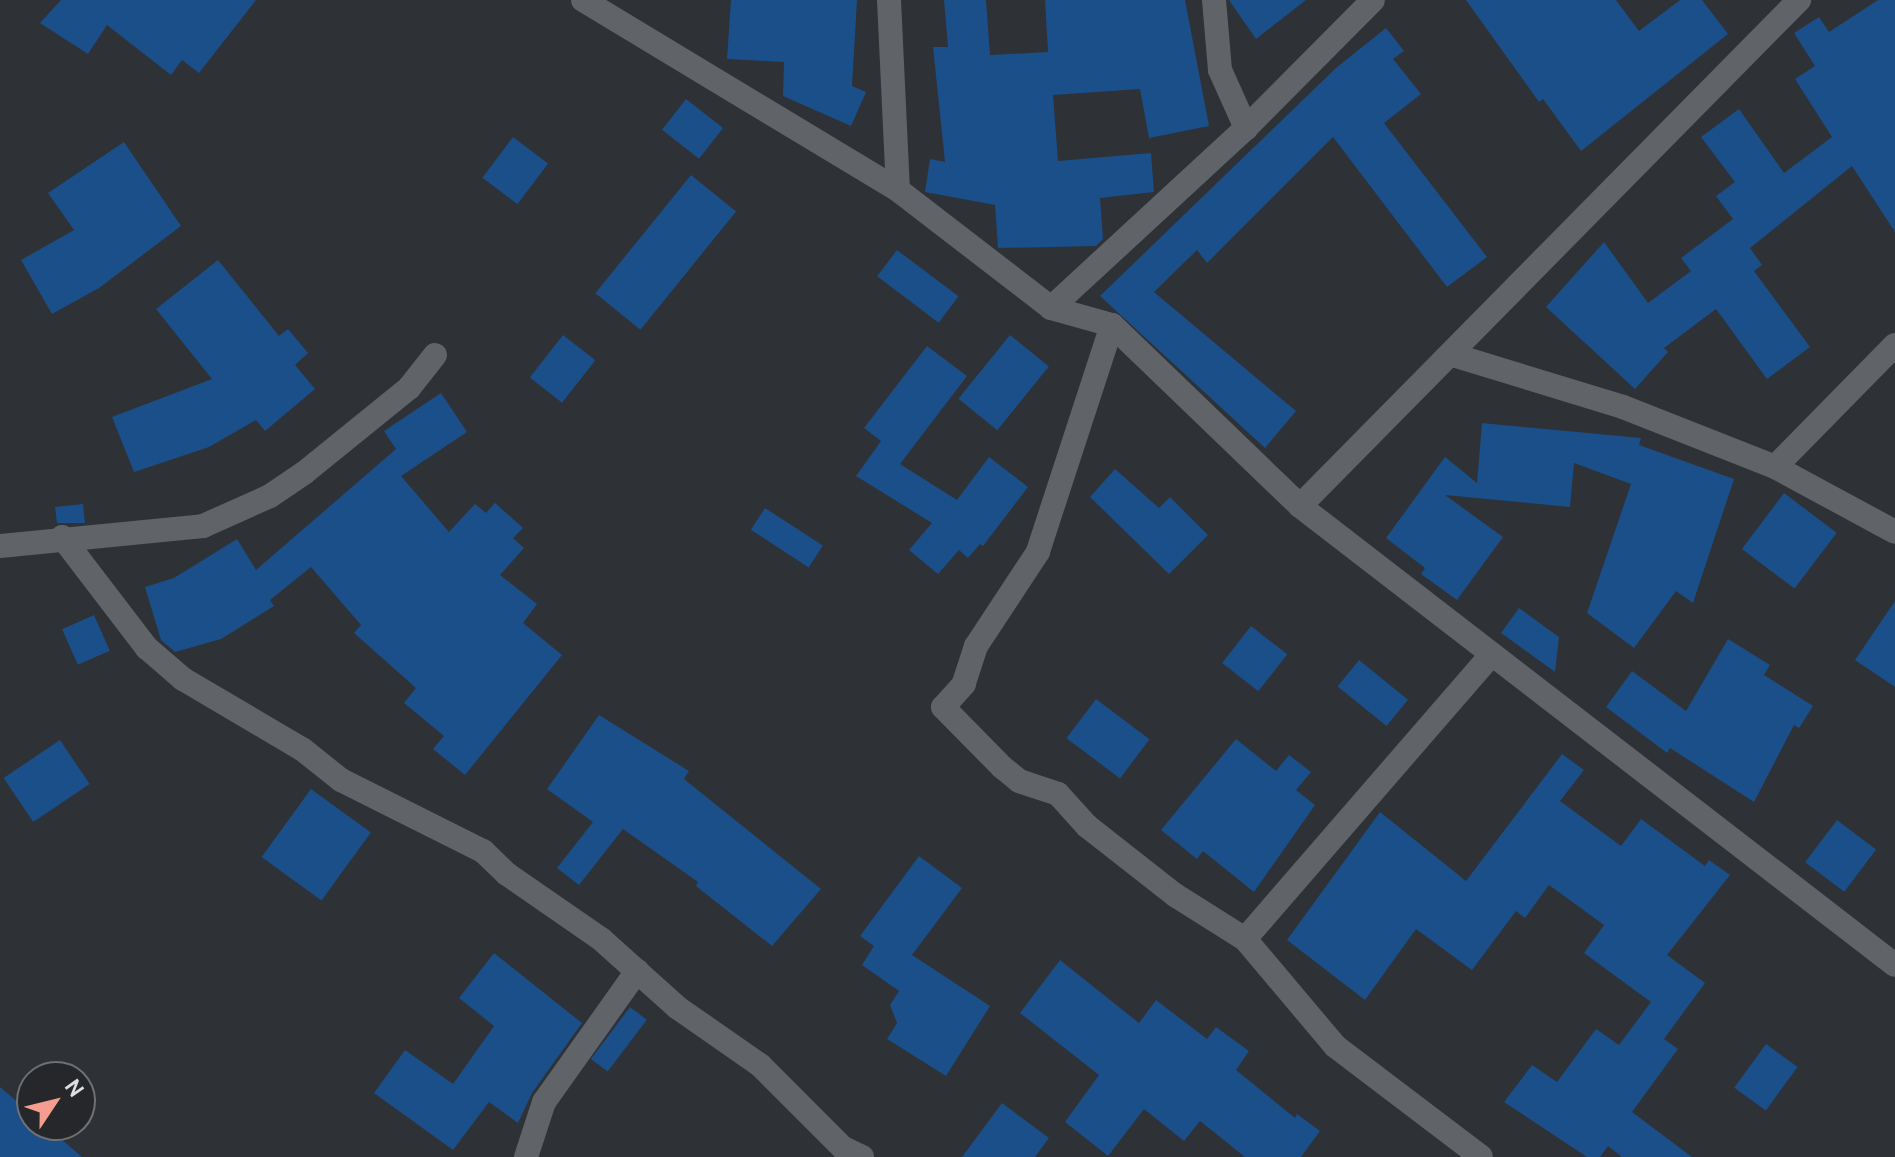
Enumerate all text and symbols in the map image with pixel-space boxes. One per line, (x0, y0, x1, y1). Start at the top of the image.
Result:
north arrow (16, 1061, 96, 1141)
text: N (59, 1074, 90, 1102)

